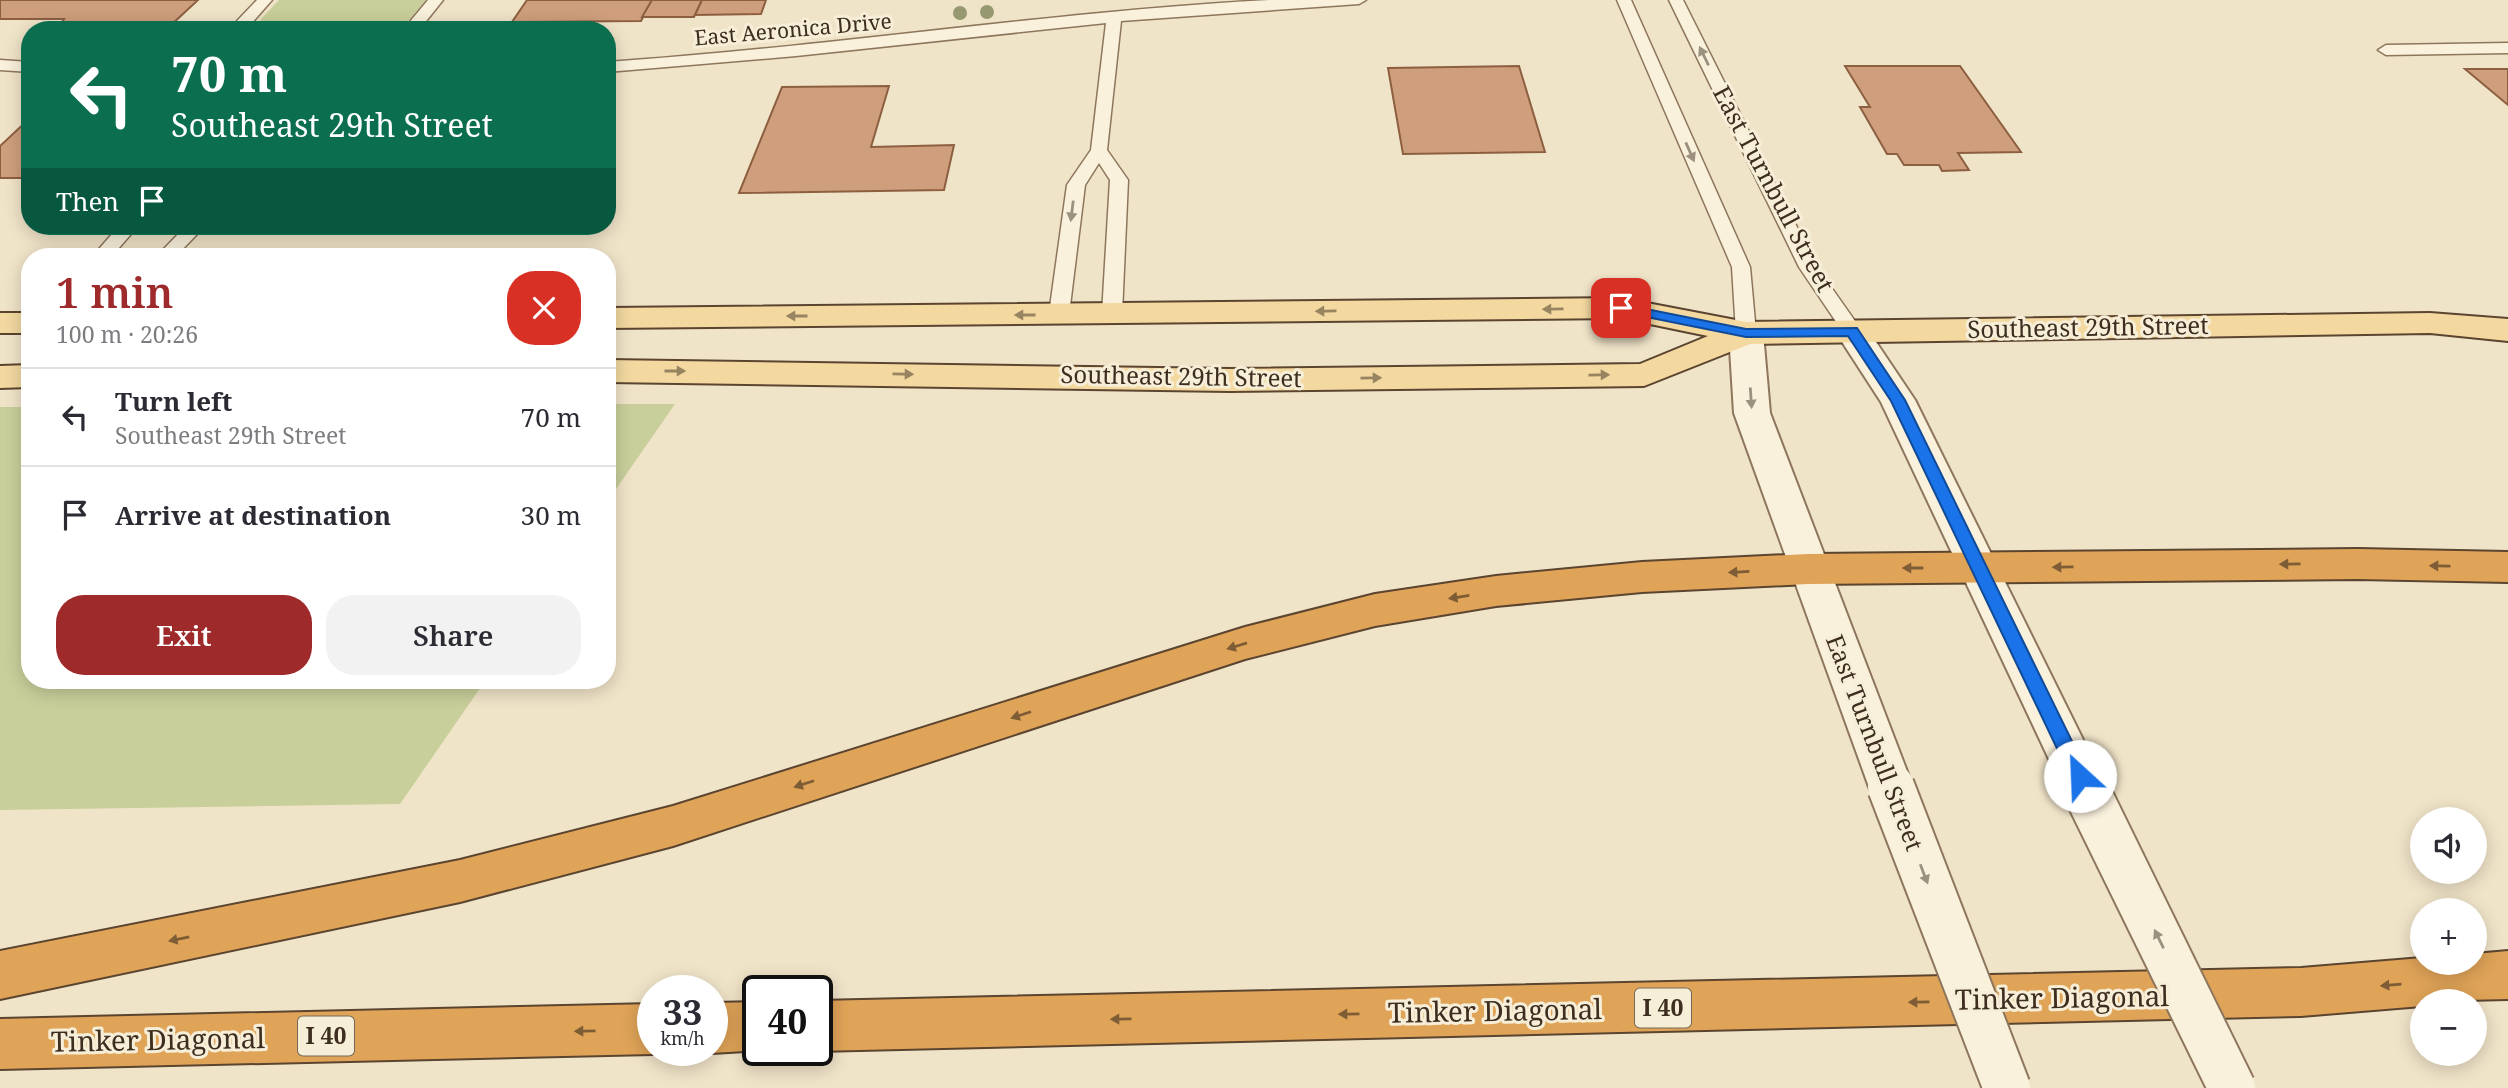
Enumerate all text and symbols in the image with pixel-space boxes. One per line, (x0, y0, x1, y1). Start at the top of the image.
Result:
street label: East Aeronica Drive (693, 6, 893, 52)
text: 70 m (171, 40, 287, 106)
one-way arrow (1698, 46, 1709, 66)
icon: left (56, 49, 147, 140)
street label: East Turnbull Street (1706, 80, 1843, 297)
text: Southeast 29th Street (171, 103, 493, 146)
one-way arrow (1685, 142, 1696, 163)
icon: arrive (133, 182, 171, 220)
text: Then (56, 183, 119, 219)
one-way arrow (1067, 200, 1078, 222)
text: 1 min (56, 263, 173, 320)
button: close (507, 271, 581, 345)
pin (1591, 278, 1651, 338)
icon: arrive (1602, 289, 1640, 327)
one-way arrow (1542, 303, 1564, 315)
one-way arrow (1314, 306, 1336, 317)
street label: Southeast 29th Street (1967, 308, 2209, 345)
one-way arrow (1013, 309, 1035, 320)
one-way arrow (786, 310, 808, 322)
text: 100 m · 20:26 (56, 318, 198, 350)
street label: Southeast 29th Street (1060, 357, 1302, 394)
one-way arrow (665, 365, 687, 377)
one-way arrow (892, 368, 914, 380)
one-way arrow (1588, 369, 1610, 381)
one-way arrow (1361, 372, 1383, 384)
text: Turn left (115, 383, 232, 419)
one-way arrow (1746, 387, 1757, 409)
icon: left (56, 398, 94, 436)
text: 70 m (521, 399, 581, 435)
text: Southeast 29th Street (115, 419, 346, 451)
icon: arrive (56, 496, 94, 534)
text: Arrive at destination (115, 497, 391, 533)
text: 30 m (521, 497, 581, 533)
one-way arrow (2279, 558, 2301, 570)
one-way arrow (2429, 560, 2451, 571)
one-way arrow (2051, 561, 2073, 573)
one-way arrow (1902, 562, 1924, 574)
one-way arrow (1728, 567, 1750, 578)
one-way arrow (1448, 592, 1470, 603)
button: Exit (56, 595, 312, 675)
button: Share (326, 595, 581, 675)
street label: East Turnbull Street (1819, 630, 1932, 855)
one-way arrow (1227, 641, 1248, 651)
one-way arrow (1010, 710, 1031, 720)
position arrow (2043, 739, 2117, 813)
one-way arrow (793, 779, 814, 790)
map controls (2410, 807, 2487, 1066)
button: sound (2410, 807, 2487, 884)
one-way arrow (1919, 863, 1930, 884)
button: + (2410, 898, 2487, 975)
one-way arrow (2154, 929, 2165, 949)
one-way arrow (168, 933, 190, 944)
speed limit sign: 40 (742, 975, 833, 1066)
street label: Tinker Diagonal (1955, 976, 2170, 1018)
one-way arrow (2380, 980, 2402, 991)
text: 33 (663, 988, 702, 1035)
road number: I 40 (1635, 988, 1691, 1028)
street label: Tinker Diagonal (1388, 989, 1603, 1031)
button: − (2410, 989, 2487, 1066)
one-way arrow (1908, 996, 1930, 1008)
one-way arrow (1337, 1009, 1359, 1020)
one-way arrow (1110, 1014, 1132, 1025)
road number: I 40 (298, 1016, 354, 1056)
street label: Tinker Diagonal (51, 1018, 266, 1060)
one-way arrow (573, 1025, 595, 1037)
text: km/h (660, 1026, 705, 1050)

